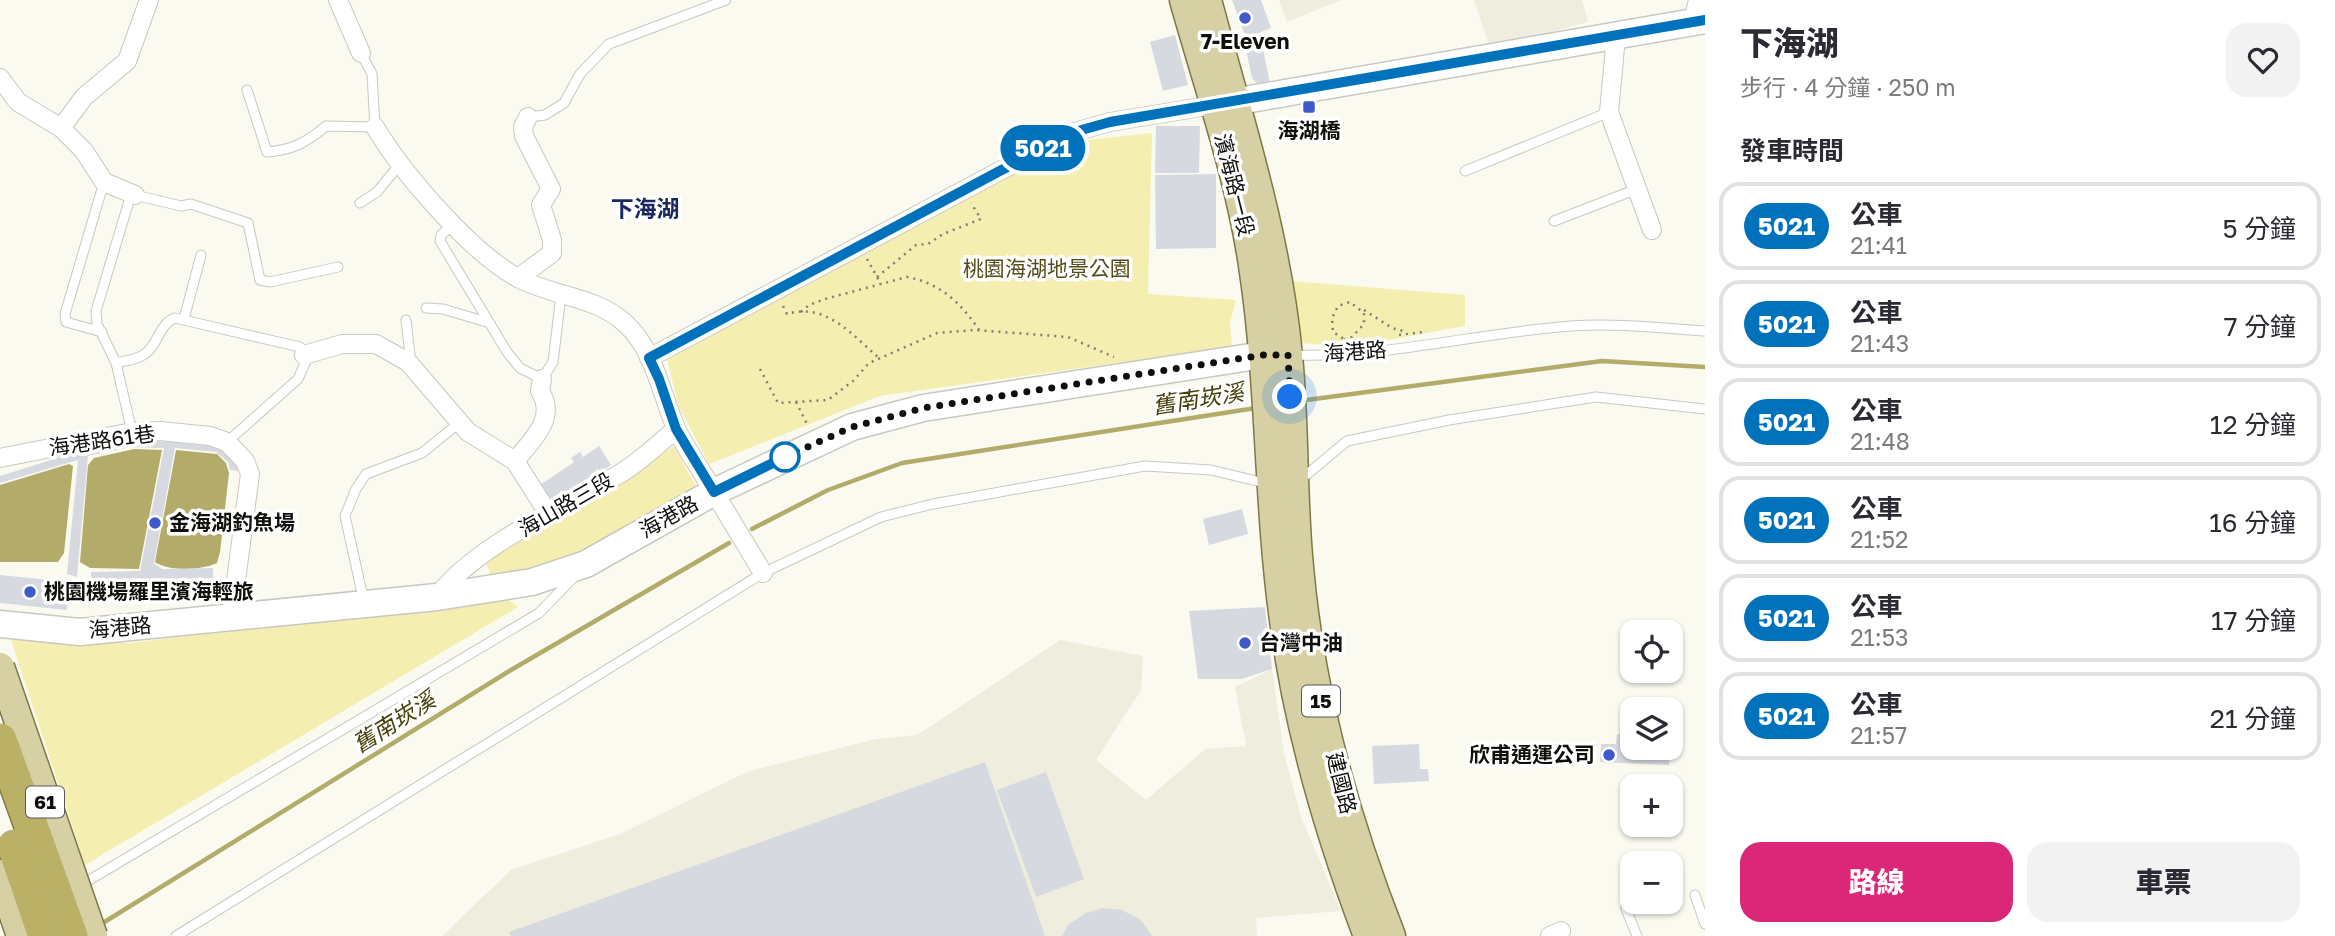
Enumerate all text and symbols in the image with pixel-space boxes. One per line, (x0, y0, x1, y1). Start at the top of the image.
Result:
marker: 7-Eleven (1237, 10, 1253, 26)
text: 下海湖 (1740, 23, 1839, 62)
button: heart (2226, 23, 2300, 97)
place label: 7-Eleven (1201, 28, 1289, 54)
text: 步行 · 4 分鐘 · 250 m (1740, 73, 1956, 101)
marker: 海湖橋 (1301, 99, 1317, 115)
place label: 海湖橋 (1278, 117, 1341, 143)
line badge: 5021 (994, 125, 1092, 171)
street label: 濱海路一段 (1210, 131, 1260, 239)
text: 5021 (1014, 133, 1072, 162)
text: 發車時間 (1740, 135, 1844, 166)
district label: 下海湖 (611, 194, 680, 222)
text: 公車 (1850, 199, 1902, 230)
text: 5021 (1758, 211, 1815, 240)
text: 5 分鐘 (2222, 213, 2296, 244)
text: 21:41 (1850, 231, 1907, 259)
park label: 桃園海湖地景公園 (963, 255, 1131, 281)
text: 公車 (1850, 297, 1902, 328)
text: 5021 (1758, 309, 1815, 338)
text: 7 分鐘 (2224, 311, 2296, 342)
text: 21:43 (1850, 329, 1909, 357)
street label: 海港路 (1323, 336, 1387, 366)
water label: 舊南崁溪 (1150, 377, 1248, 419)
your location (1272, 379, 1307, 414)
text: 公車 (1850, 395, 1902, 426)
text: 5021 (1758, 407, 1815, 436)
text: 12 分鐘 (2210, 409, 2296, 440)
street label: 海港路61巷 (47, 420, 157, 460)
text: 21:48 (1850, 427, 1910, 455)
unlabelled marker (770, 442, 800, 472)
street label: 海山路三段 (514, 467, 617, 542)
street label: 海港路 (635, 489, 702, 543)
text: 公車 (1850, 493, 1902, 524)
text: 5021 (1758, 505, 1815, 534)
text: 16 分鐘 (2209, 507, 2296, 538)
place label: 金海湖釣魚場 (169, 509, 295, 535)
marker: 金海湖釣魚場 (147, 515, 163, 531)
text: 21:52 (1850, 525, 1908, 553)
place label: 桃園機場羅里濱海輕旅 (44, 578, 254, 604)
marker: 桃園機場羅里濱海輕旅 (22, 584, 38, 600)
text: 公車 (1850, 591, 1902, 622)
text: 5021 (1758, 603, 1815, 632)
text: 17 分鐘 (2211, 605, 2296, 636)
street label: 海港路 (87, 611, 152, 643)
map controls (1620, 620, 1683, 914)
button: locate (1620, 620, 1683, 683)
text: 21:53 (1850, 623, 1908, 651)
place label: 台灣中油 (1259, 629, 1343, 655)
marker: 台灣中油 (1237, 635, 1253, 651)
water label: 舊南崁溪 (347, 683, 442, 757)
road number: 15 (1302, 686, 1340, 716)
text: 公車 (1850, 689, 1902, 720)
button: layers (1620, 697, 1683, 760)
text: 5021 (1758, 701, 1815, 730)
text: 21 分鐘 (2210, 703, 2296, 734)
text: 21:57 (1850, 721, 1907, 749)
place label: 欣甫通運公司 (1469, 741, 1595, 767)
marker: 欣甫通運公司 (1601, 747, 1617, 763)
street label: 建國路 (1322, 749, 1362, 816)
button: + (1620, 774, 1683, 837)
road number: 61 (26, 786, 64, 818)
button: 路線 (1740, 842, 2013, 922)
button: 車票 (2027, 842, 2300, 922)
button: − (1620, 851, 1683, 914)

